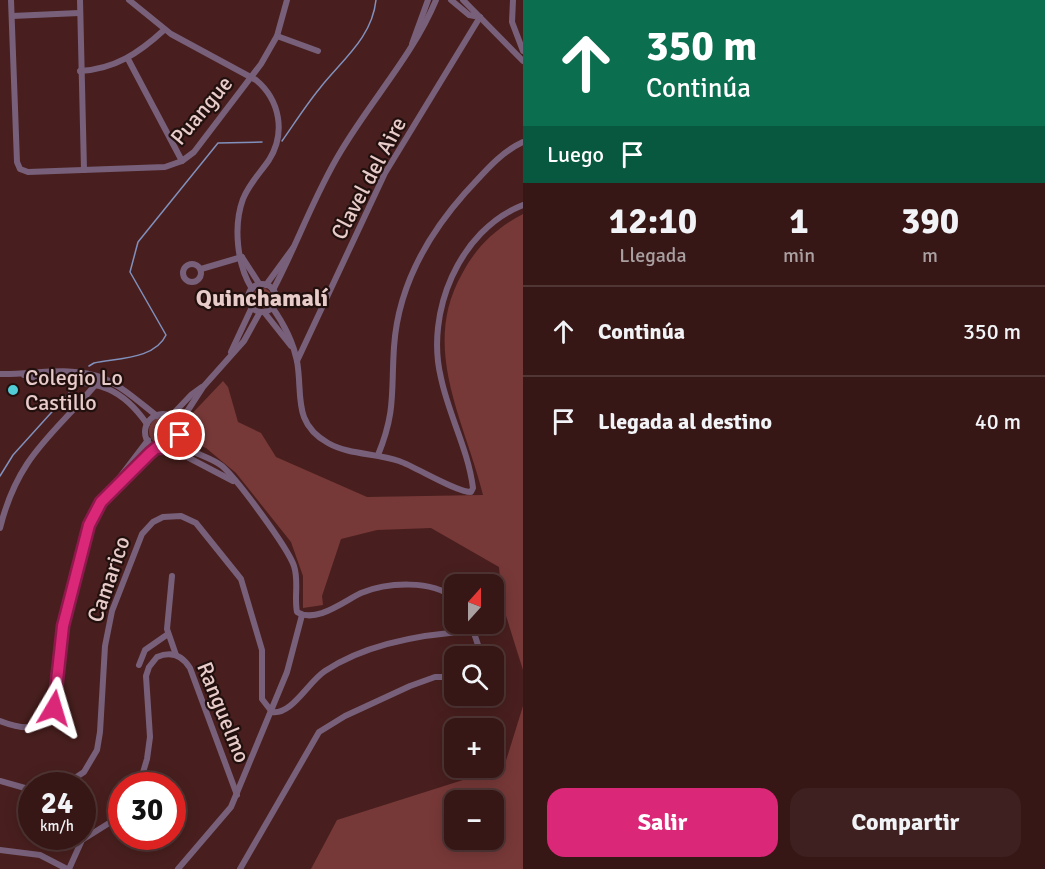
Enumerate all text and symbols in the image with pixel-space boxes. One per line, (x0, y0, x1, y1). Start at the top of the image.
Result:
text: 350 m (646, 21, 757, 72)
icon: ahead (547, 24, 625, 102)
street label: Puangue (165, 70, 238, 150)
text: Continúa (646, 72, 751, 105)
street label: Clavel del Aire (325, 112, 412, 244)
icon: arrive (616, 138, 649, 171)
text: Luego (547, 141, 604, 168)
text: 12:10 (609, 199, 697, 244)
text: 1 (789, 199, 809, 244)
text: 390 (901, 199, 959, 244)
text: Llegada (619, 243, 687, 268)
text: min (783, 243, 815, 268)
text: m (922, 243, 938, 268)
district label: Quinchamalí (196, 283, 329, 313)
icon: ahead (547, 315, 580, 348)
text: Continúa (598, 318, 685, 345)
text: 350 m (963, 318, 1021, 345)
place label: Colegio Lo Castillo (25, 364, 123, 416)
marker: Colegio Lo Castillo (6, 383, 20, 397)
icon: arrive (547, 405, 580, 438)
text: Llegada al destino (598, 408, 772, 435)
text: 40 m (975, 408, 1021, 435)
pin (154, 409, 205, 460)
icon: arrive (163, 418, 196, 451)
street label: Camarico (81, 533, 136, 626)
north arrow (444, 574, 504, 634)
map controls (444, 574, 504, 850)
button: search (444, 646, 504, 706)
street label: Ranguelmo (191, 658, 256, 767)
position arrow (22, 676, 86, 740)
button: + (444, 718, 504, 778)
speed limit sign: 30 (108, 772, 186, 850)
text: 24 (41, 785, 73, 822)
button: Salir (547, 788, 778, 857)
button: Compartir (790, 788, 1021, 857)
button: − (444, 790, 504, 850)
text: km/h (40, 817, 74, 835)

